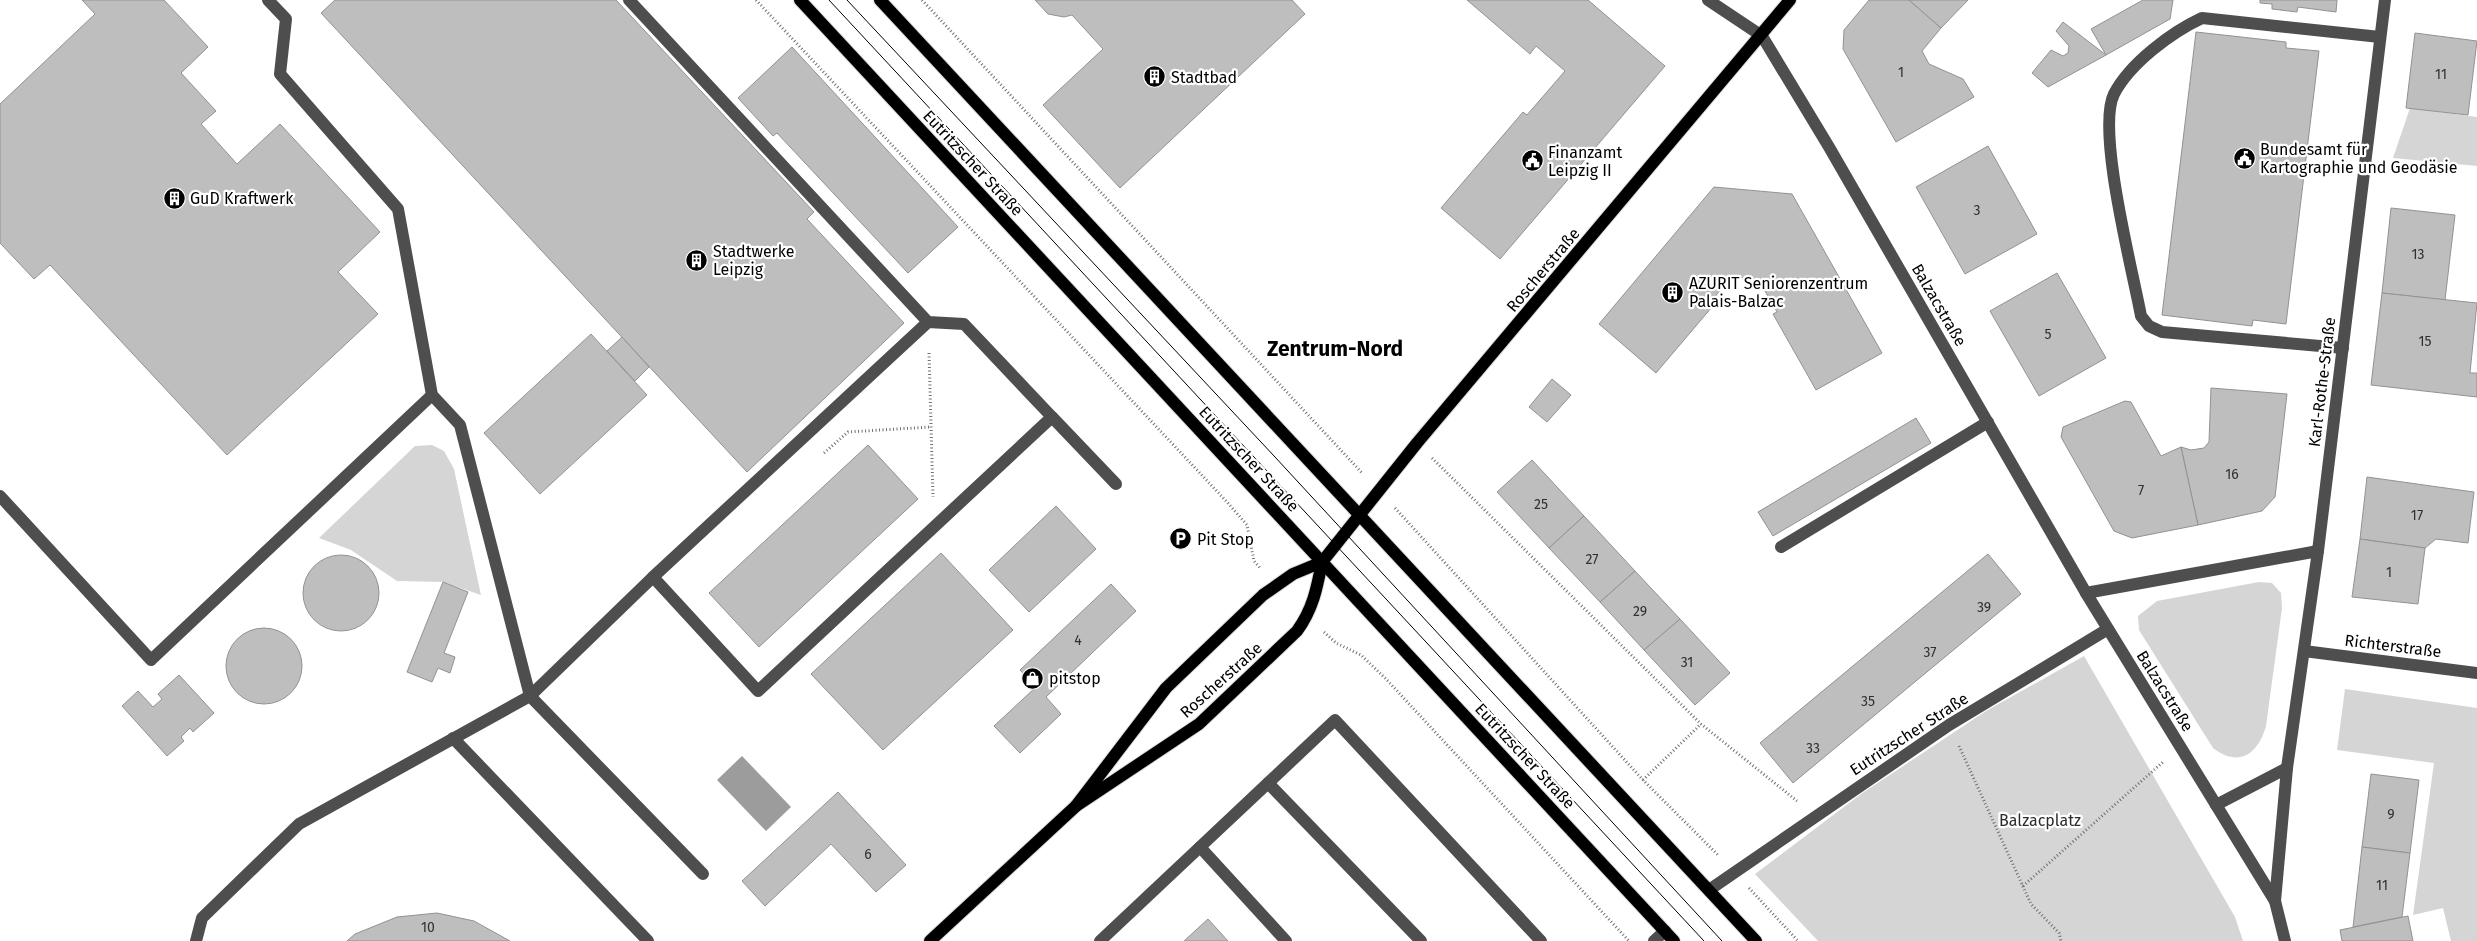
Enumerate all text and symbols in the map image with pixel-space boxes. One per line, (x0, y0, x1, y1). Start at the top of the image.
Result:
house number: 1 (1898, 64, 1904, 81)
building icon: Stadtbad (1143, 65, 1167, 89)
house number: 11 (2435, 66, 2447, 83)
place label: Stadtbad (1171, 68, 1237, 87)
street label: Eutritzscher Straße (919, 106, 1027, 220)
place label: Bundesamt für Kartographie und Geodäsie (2260, 140, 2458, 177)
place label: Finanzamt Leipzig II (1548, 143, 1622, 180)
public building icon: Bundesamt für Kartographie und Geodäsie (2232, 146, 2256, 170)
public building icon: Finanzamt Leipzig II (1520, 149, 1544, 173)
building icon: GuD Kraftwerk (162, 186, 186, 210)
place label: GuD Kraftwerk (190, 189, 294, 208)
house number: 3 (1974, 202, 1981, 219)
street label: Roscherstraße (1502, 224, 1584, 316)
place label: Stadtwerke Leipzig (713, 242, 795, 279)
house number: 13 (2411, 246, 2425, 263)
building icon: Stadtwerke Leipzig (685, 248, 709, 272)
street label: Balzacstraße (1908, 260, 1970, 350)
place label: AZURIT Seniorenzentrum Palais-Balzac (1689, 274, 1868, 311)
building icon: AZURIT Seniorenzentrum Palais-Balzac (1661, 280, 1685, 304)
street label: Karl-Rothe-Straße (2305, 316, 2339, 448)
house number: 5 (2044, 326, 2052, 343)
house number: 15 (2418, 333, 2432, 350)
district label: Zentrum-Nord (1267, 336, 1403, 362)
street label: Eutritzscher Straße (1195, 402, 1303, 516)
house number: 16 (2225, 466, 2239, 483)
house number: 7 (2138, 482, 2144, 499)
house number: 25 (1534, 496, 1548, 513)
house number: 17 (2411, 507, 2423, 524)
parking icon: Pit Stop (1169, 527, 1193, 551)
place label: Pit Stop (1197, 530, 1254, 549)
house number: 27 (1585, 551, 1599, 568)
house number: 1 (2386, 564, 2392, 581)
house number: 39 (1977, 599, 1991, 616)
house number: 29 (1633, 603, 1647, 620)
street label: Richterstraße (2344, 631, 2442, 661)
house number: 4 (1074, 632, 1082, 649)
street label: Roscherstraße (1176, 638, 1266, 722)
house number: 37 (1923, 644, 1937, 661)
street label: Balzacstraße (2133, 647, 2197, 735)
house number: 31 (1681, 654, 1693, 671)
shop icon: pitstop (1021, 666, 1045, 690)
place label: pitstop (1049, 669, 1101, 688)
street label: Eutritzscher Straße (1846, 689, 1972, 779)
house number: 35 (1861, 693, 1875, 710)
street label: Eutritzscher Straße (1471, 699, 1579, 813)
house number: 33 (1806, 740, 1820, 757)
house number: 9 (2387, 806, 2395, 823)
park label: Balzacplatz (1999, 811, 2081, 830)
house number: 6 (864, 846, 872, 863)
house number: 11 (2376, 877, 2388, 894)
house number: 10 (421, 919, 435, 936)

